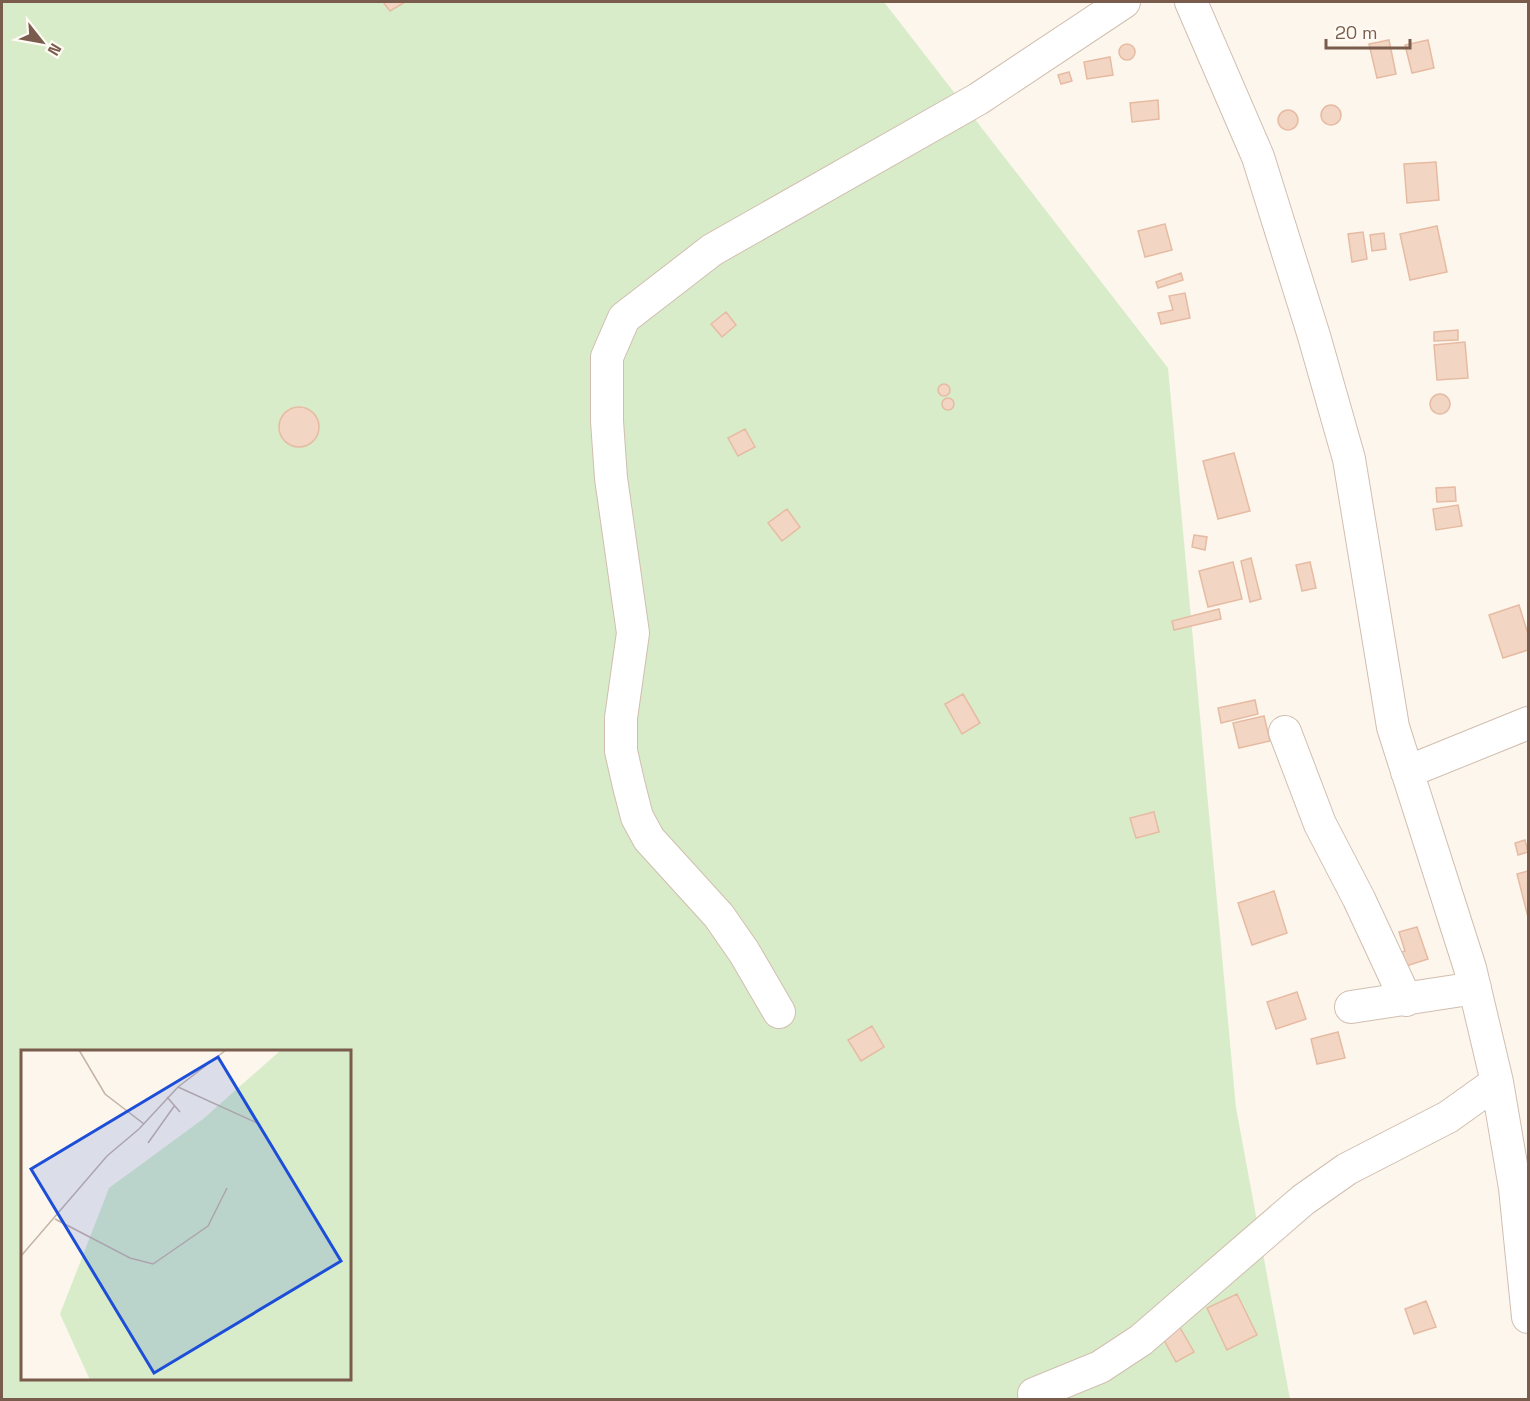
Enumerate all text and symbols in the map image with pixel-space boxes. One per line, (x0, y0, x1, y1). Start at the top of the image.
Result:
north arrow (12, 12, 72, 72)
scale bar (1326, 12, 1410, 50)
text: 20 m (1335, 21, 1378, 44)
text: N (43, 39, 66, 59)
inset map (21, 1050, 351, 1380)

